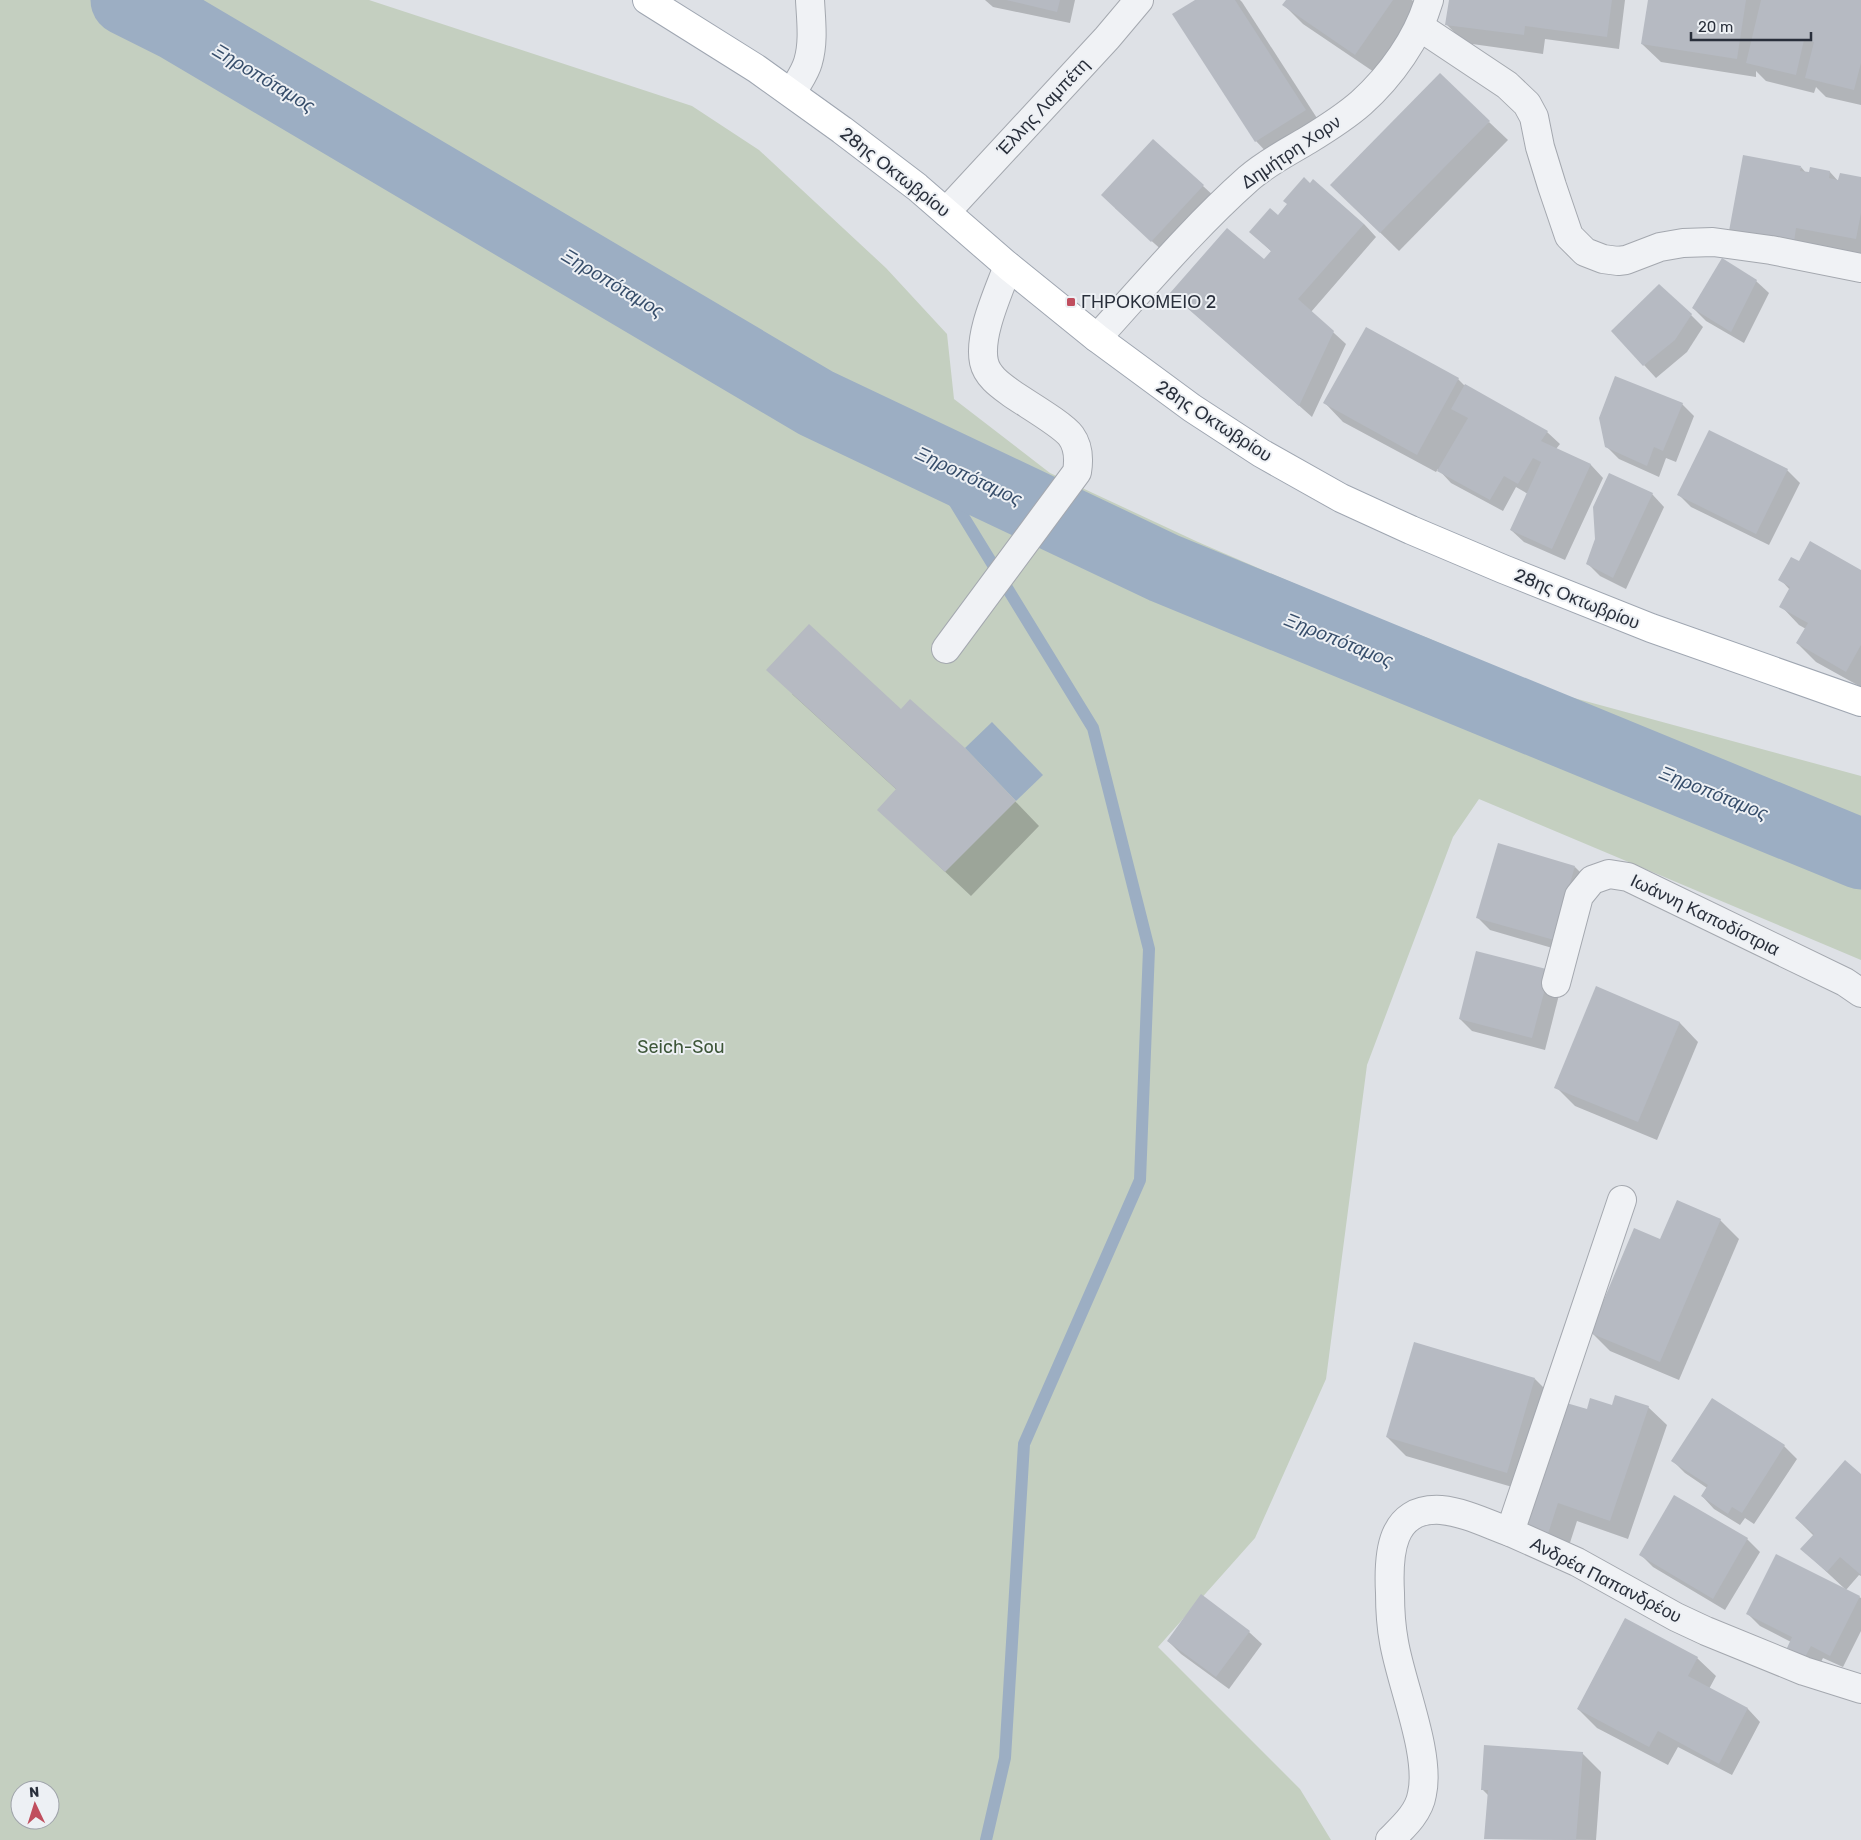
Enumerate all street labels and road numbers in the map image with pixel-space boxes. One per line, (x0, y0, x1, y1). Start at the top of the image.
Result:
street label: Έλλης Λαμπέτη (991, 54, 1094, 161)
street label: Δημήτρη Χορν (1237, 111, 1345, 193)
street label: 28ης Οκτωβρίου (836, 122, 954, 222)
street label: 28ης Οκτωβρίου (1152, 375, 1276, 467)
street label: 28ης Οκτωβρίου (1511, 564, 1643, 634)
street label: Ιωάννη Καποδίστρια (1627, 869, 1783, 961)
street label: Ανδρέα Παπανδρέου (1527, 1532, 1685, 1628)

